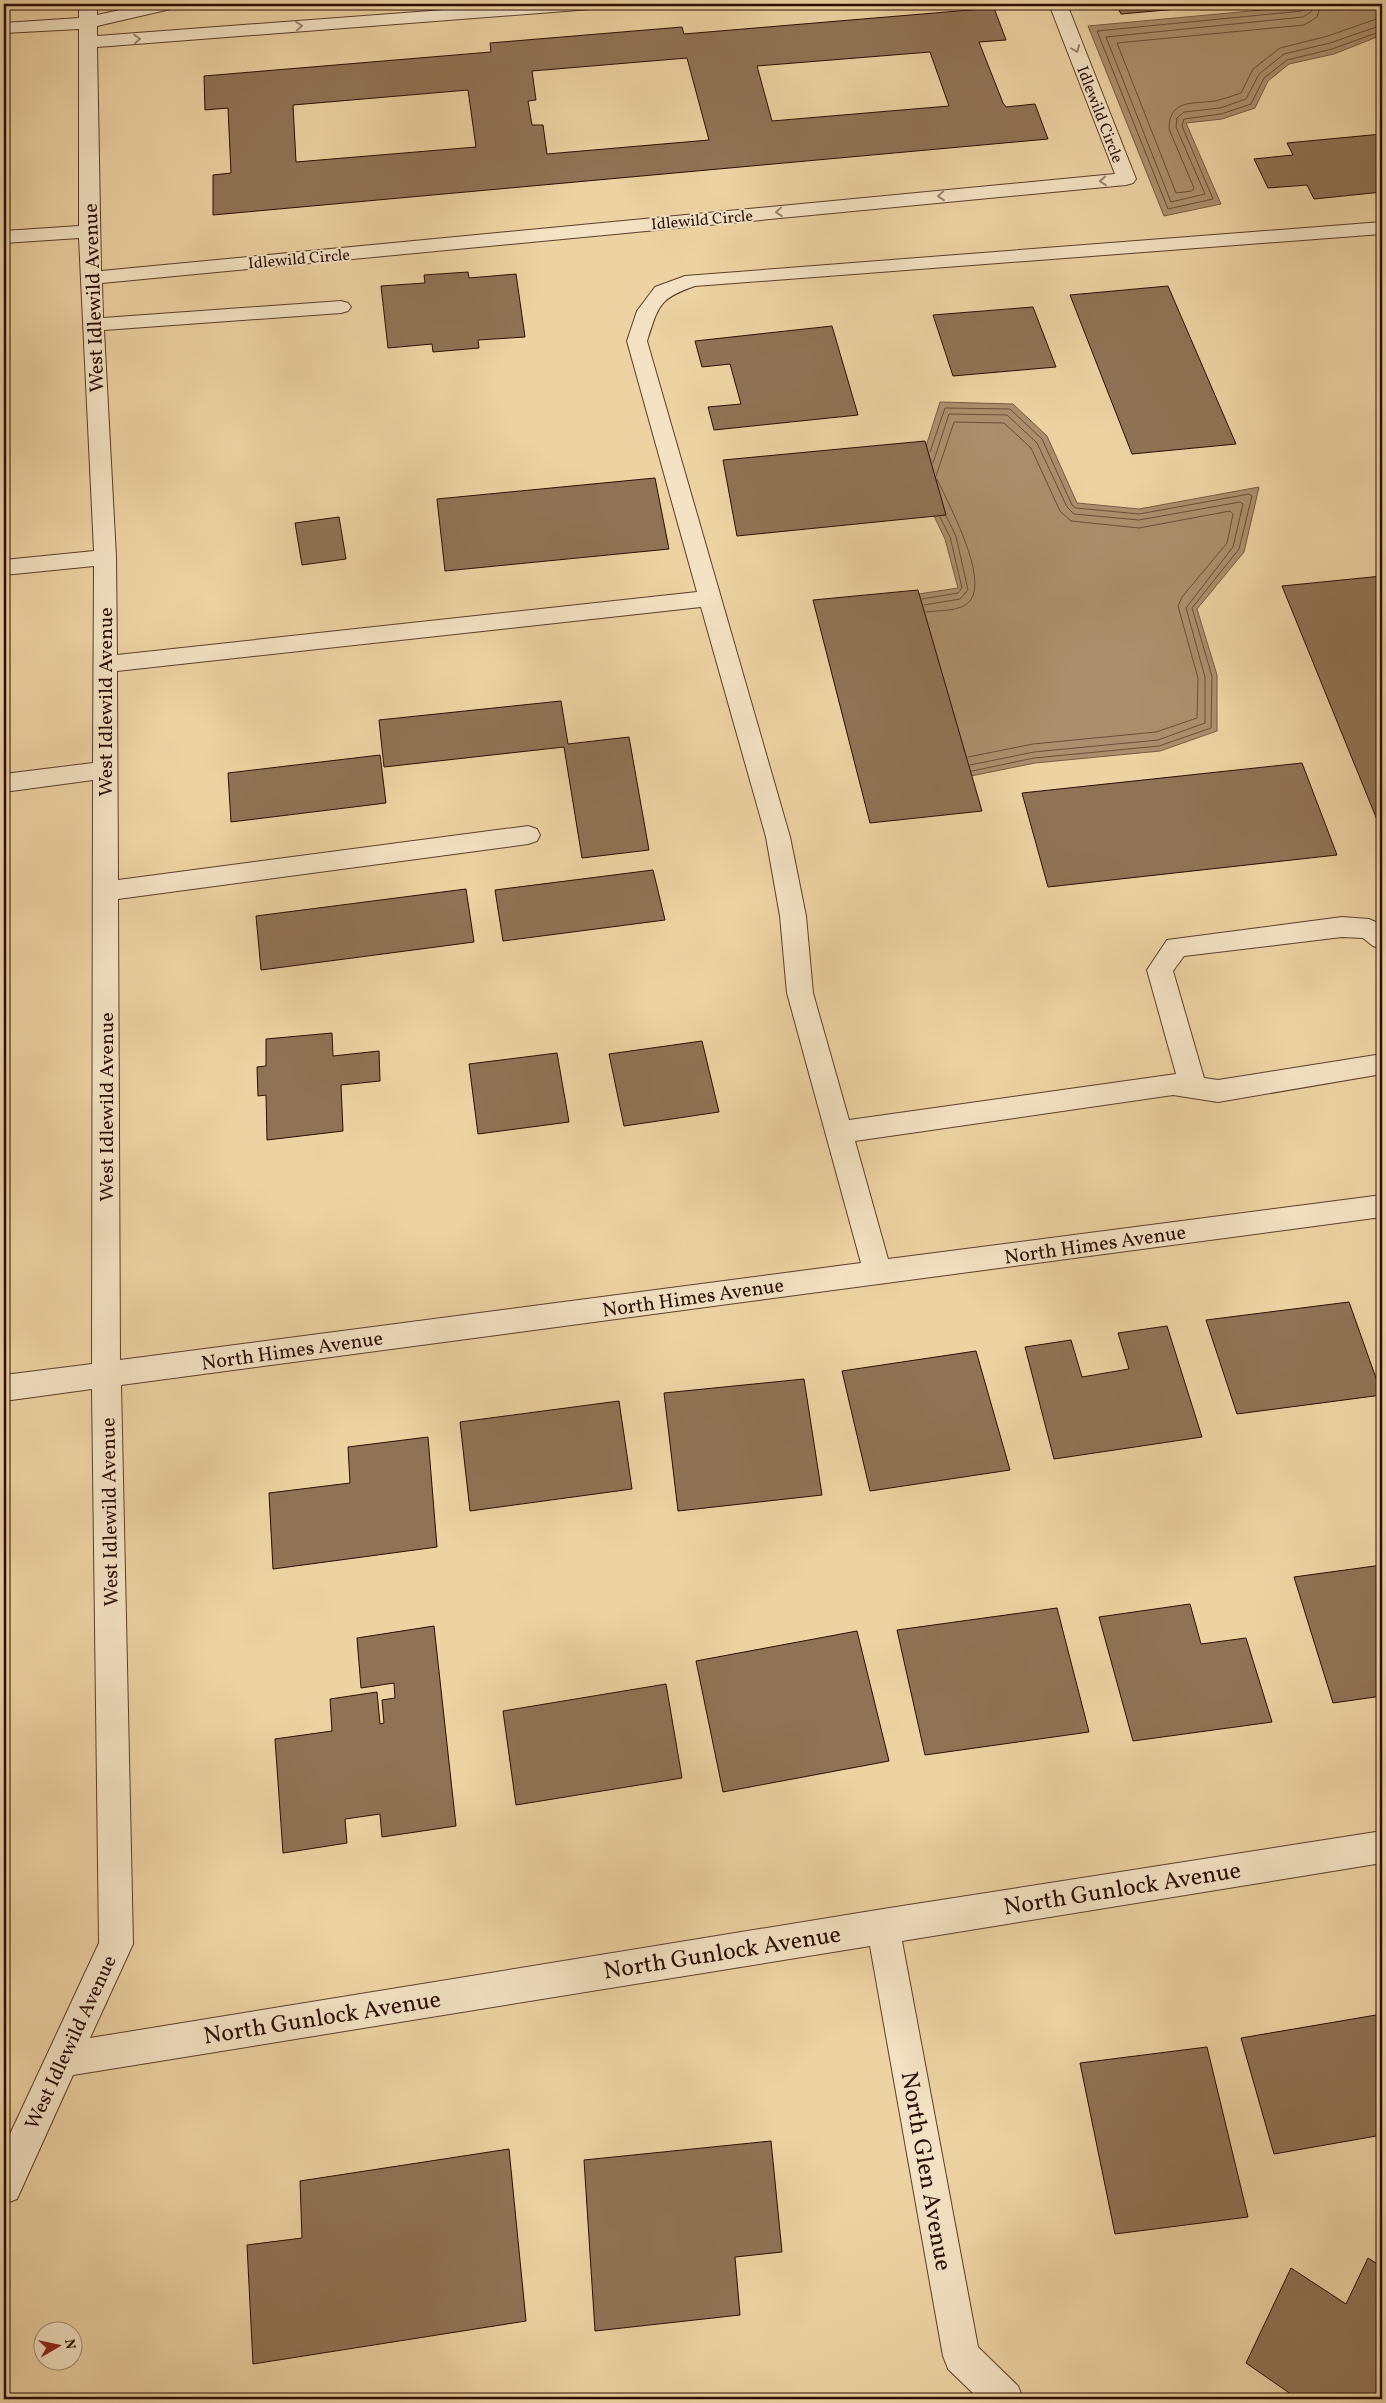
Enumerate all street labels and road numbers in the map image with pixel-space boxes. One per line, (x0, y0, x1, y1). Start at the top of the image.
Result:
street label: Idlewild Circle (1071, 63, 1128, 166)
street label: West Idlewild Avenue (78, 203, 112, 393)
street label: Idlewild Circle (650, 206, 754, 236)
street label: Idlewild Circle (247, 245, 351, 275)
street label: West Idlewild Avenue (93, 607, 121, 797)
street label: West Idlewild Avenue (94, 1012, 122, 1202)
street label: North Himes Avenue (1003, 1219, 1188, 1273)
street label: North Himes Avenue (601, 1272, 786, 1326)
street label: North Himes Avenue (200, 1325, 385, 1379)
street label: West Idlewild Avenue (95, 1417, 127, 1607)
street label: North Gunlock Avenue (1001, 1854, 1244, 1926)
street label: North Gunlock Avenue (601, 1918, 844, 1990)
street label: West Idlewild Avenue (19, 1951, 125, 2135)
street label: North Gunlock Avenue (201, 1983, 444, 2055)
street label: North Glen Avenue (891, 2069, 959, 2274)

